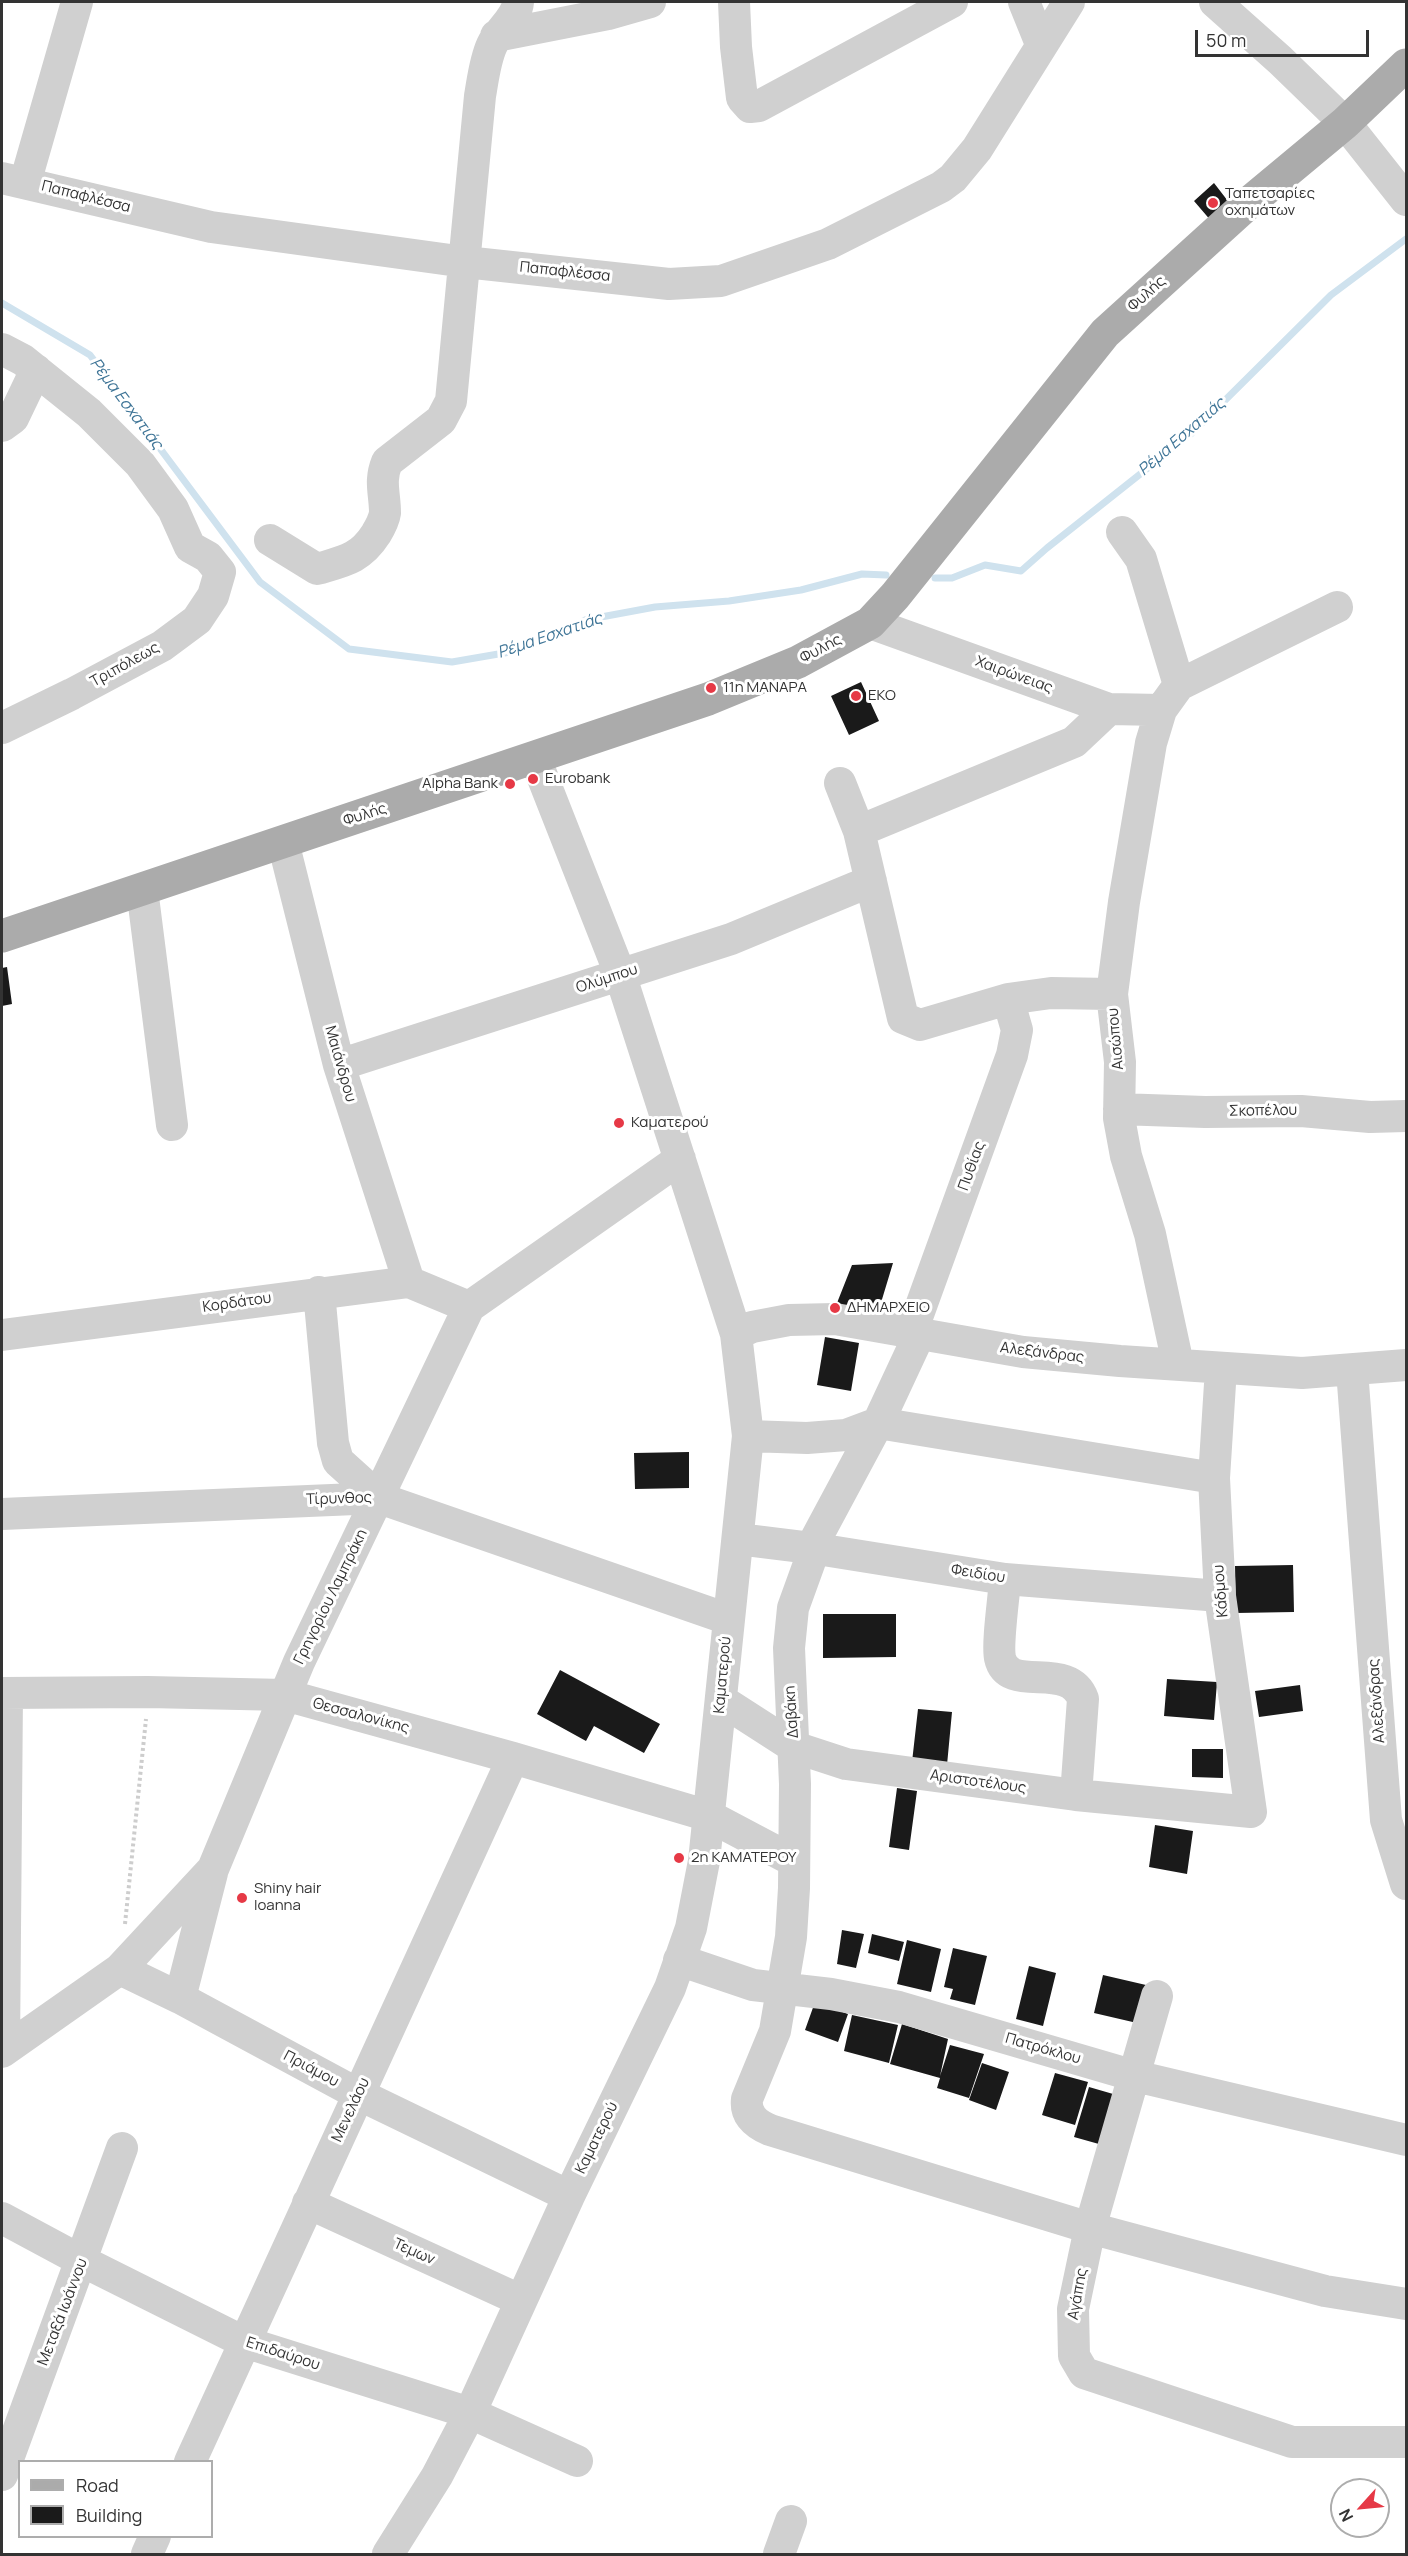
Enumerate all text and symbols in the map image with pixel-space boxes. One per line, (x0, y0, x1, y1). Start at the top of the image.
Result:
scale bar (1198, 18, 1372, 56)
text: 50 m (1206, 28, 1246, 52)
street label: Παπαφλέσσα (40, 177, 132, 217)
place label: Ταπετσαρίες οχημάτων (1225, 185, 1315, 220)
marker: Ταπετσαρίες οχημάτων (1206, 196, 1220, 210)
street label: Παπαφλέσσα (519, 258, 611, 286)
street label: Φυλής (1124, 272, 1170, 316)
water label: Ρέμα Εσχατιάς (85, 355, 167, 453)
water label: Ρέμα Εσχατιάς (1135, 394, 1229, 480)
water label: Ρέμα Εσχατιάς (495, 609, 605, 663)
street label: Φυλής (797, 631, 845, 667)
street label: Τριπόλεως (87, 639, 163, 691)
street label: Χαιρώνειας (973, 653, 1055, 697)
place label: 11η ΜΑΝΑΡΑ (723, 679, 807, 697)
marker: 11η ΜΑΝΑΡΑ (704, 681, 718, 695)
place label: EKO (868, 687, 896, 705)
marker: EKO (849, 689, 863, 703)
place label: Eurobank (545, 770, 610, 788)
marker: Eurobank (526, 772, 540, 786)
place label: Alpha Bank (422, 775, 498, 793)
marker: Alpha Bank (503, 777, 517, 791)
street label: Φυλής (341, 800, 389, 830)
street label: Ολύμπου (574, 961, 640, 997)
street label: Αισώπου (1104, 1007, 1128, 1071)
street label: Μαιάνδρου (321, 1024, 359, 1104)
street label: Σκοπέλου (1229, 1101, 1297, 1121)
place label: Καματερού (631, 1114, 709, 1132)
marker: Καματερού (612, 1116, 626, 1130)
street label: Πυθίας (955, 1139, 989, 1193)
street label: Κορδάτου (201, 1289, 273, 1317)
place label: ΔΗΜΑΡΧΕΙΟ (847, 1299, 930, 1317)
marker: ΔΗΜΑΡΧΕΙΟ (828, 1301, 842, 1315)
street label: Αλεξάνδρας (999, 1339, 1085, 1367)
street label: Τίρυνθος (306, 1489, 372, 1509)
street label: Γρηγορίου Λαμπράκη (290, 1527, 372, 1667)
street label: Φειδίου (950, 1561, 1006, 1587)
street label: Κάδμου (1210, 1564, 1232, 1618)
street label: Καματερού (711, 1636, 735, 1714)
street label: Αλεξάνδρας (1365, 1658, 1389, 1744)
street label: Δαβάκη (781, 1685, 803, 1739)
street label: Θεσσαλονίκης (311, 1694, 411, 1738)
street label: Αριστοτέλους (929, 1766, 1027, 1798)
place label: 2η ΚΑΜΑΤΕΡΟΥ (691, 1849, 796, 1867)
marker: 2η ΚΑΜΑΤΕΡΟΥ (672, 1851, 686, 1865)
place label: Shiny hair Ioanna (254, 1880, 321, 1915)
marker: Shiny hair Ioanna (235, 1891, 249, 1905)
street label: Πατρόκλου (1003, 2030, 1083, 2068)
street label: Πριάμου (280, 2047, 342, 2091)
street label: Μενελάου (328, 2075, 374, 2145)
street label: Καματερού (572, 2099, 622, 2177)
street label: Τεμων (391, 2235, 437, 2269)
street label: Μεταξά Ιωάννου (34, 2256, 92, 2368)
street label: Αγάπης (1065, 2267, 1091, 2321)
street label: Επιδαύρου (244, 2334, 322, 2374)
legend (18, 2460, 213, 2538)
text: Road (76, 2473, 119, 2497)
north arrow (1330, 2478, 1390, 2538)
text: Building (76, 2503, 142, 2527)
text: N (1333, 2505, 1358, 2525)

